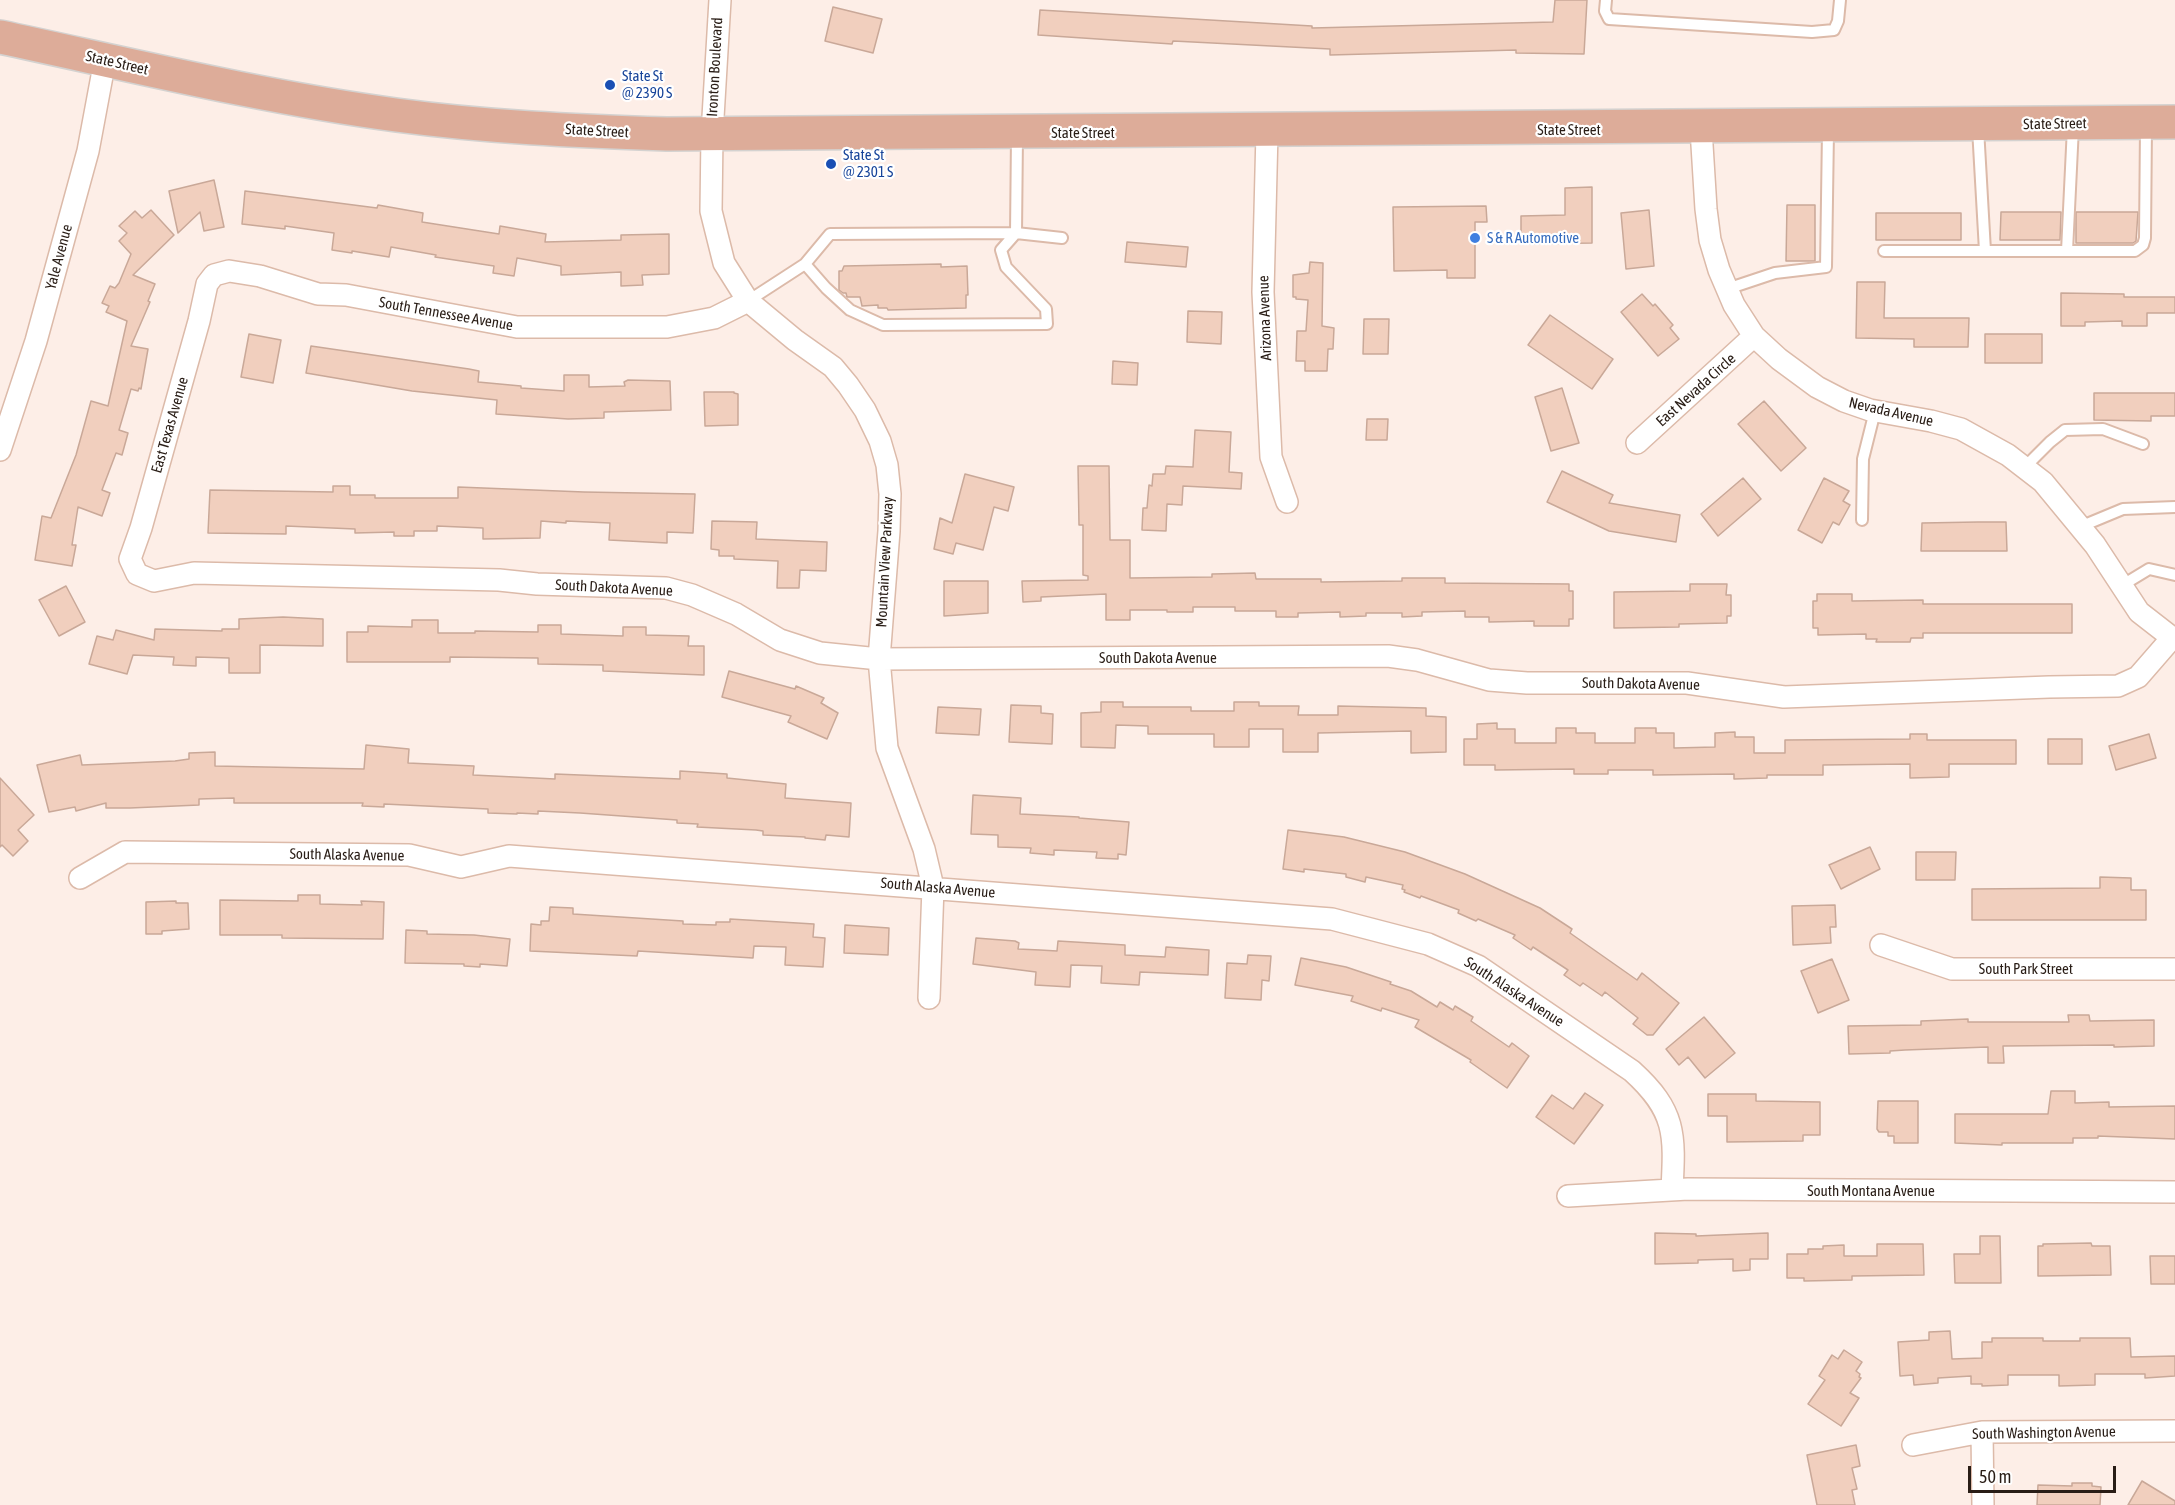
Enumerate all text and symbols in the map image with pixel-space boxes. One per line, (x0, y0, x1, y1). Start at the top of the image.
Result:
street label: Ironton Boulevard (703, 17, 727, 117)
street label: State Street (84, 47, 150, 79)
place label: State St @ 2390 S (622, 67, 672, 102)
marker: State St @ 2390 S (603, 78, 617, 92)
street label: State Street (2023, 114, 2087, 134)
street label: State Street (565, 120, 629, 142)
street label: State Street (1537, 121, 1601, 139)
street label: State Street (1051, 124, 1115, 142)
place label: State St @ 2301 S (843, 146, 893, 181)
marker: State St @ 2301 S (824, 157, 838, 171)
street label: Yale Avenue (42, 222, 76, 292)
place label: S & R Automotive (1487, 229, 1579, 247)
marker: S & R Automotive (1468, 231, 1482, 245)
street label: Arizona Avenue (1255, 275, 1275, 361)
street label: South Tennessee Avenue (378, 293, 514, 335)
street label: East Nevada Circle (1653, 350, 1739, 430)
street label: East Texas Avenue (148, 375, 192, 475)
street label: Nevada Avenue (1847, 394, 1935, 430)
street label: Mountain View Parkway (873, 496, 897, 628)
street label: South Dakota Avenue (555, 576, 673, 600)
street label: South Dakota Avenue (1099, 649, 1217, 667)
street label: South Dakota Avenue (1582, 674, 1700, 694)
street label: South Alaska Avenue (289, 845, 405, 865)
street label: South Alaska Avenue (880, 874, 996, 902)
street label: South Alaska Avenue (1461, 953, 1567, 1031)
street label: South Park Street (1979, 960, 2073, 978)
street label: South Montana Avenue (1807, 1182, 1935, 1200)
street label: South Washington Avenue (1972, 1423, 2116, 1443)
scale bar (1971, 1454, 2120, 1492)
text: 50 m (1979, 1466, 2011, 1487)

